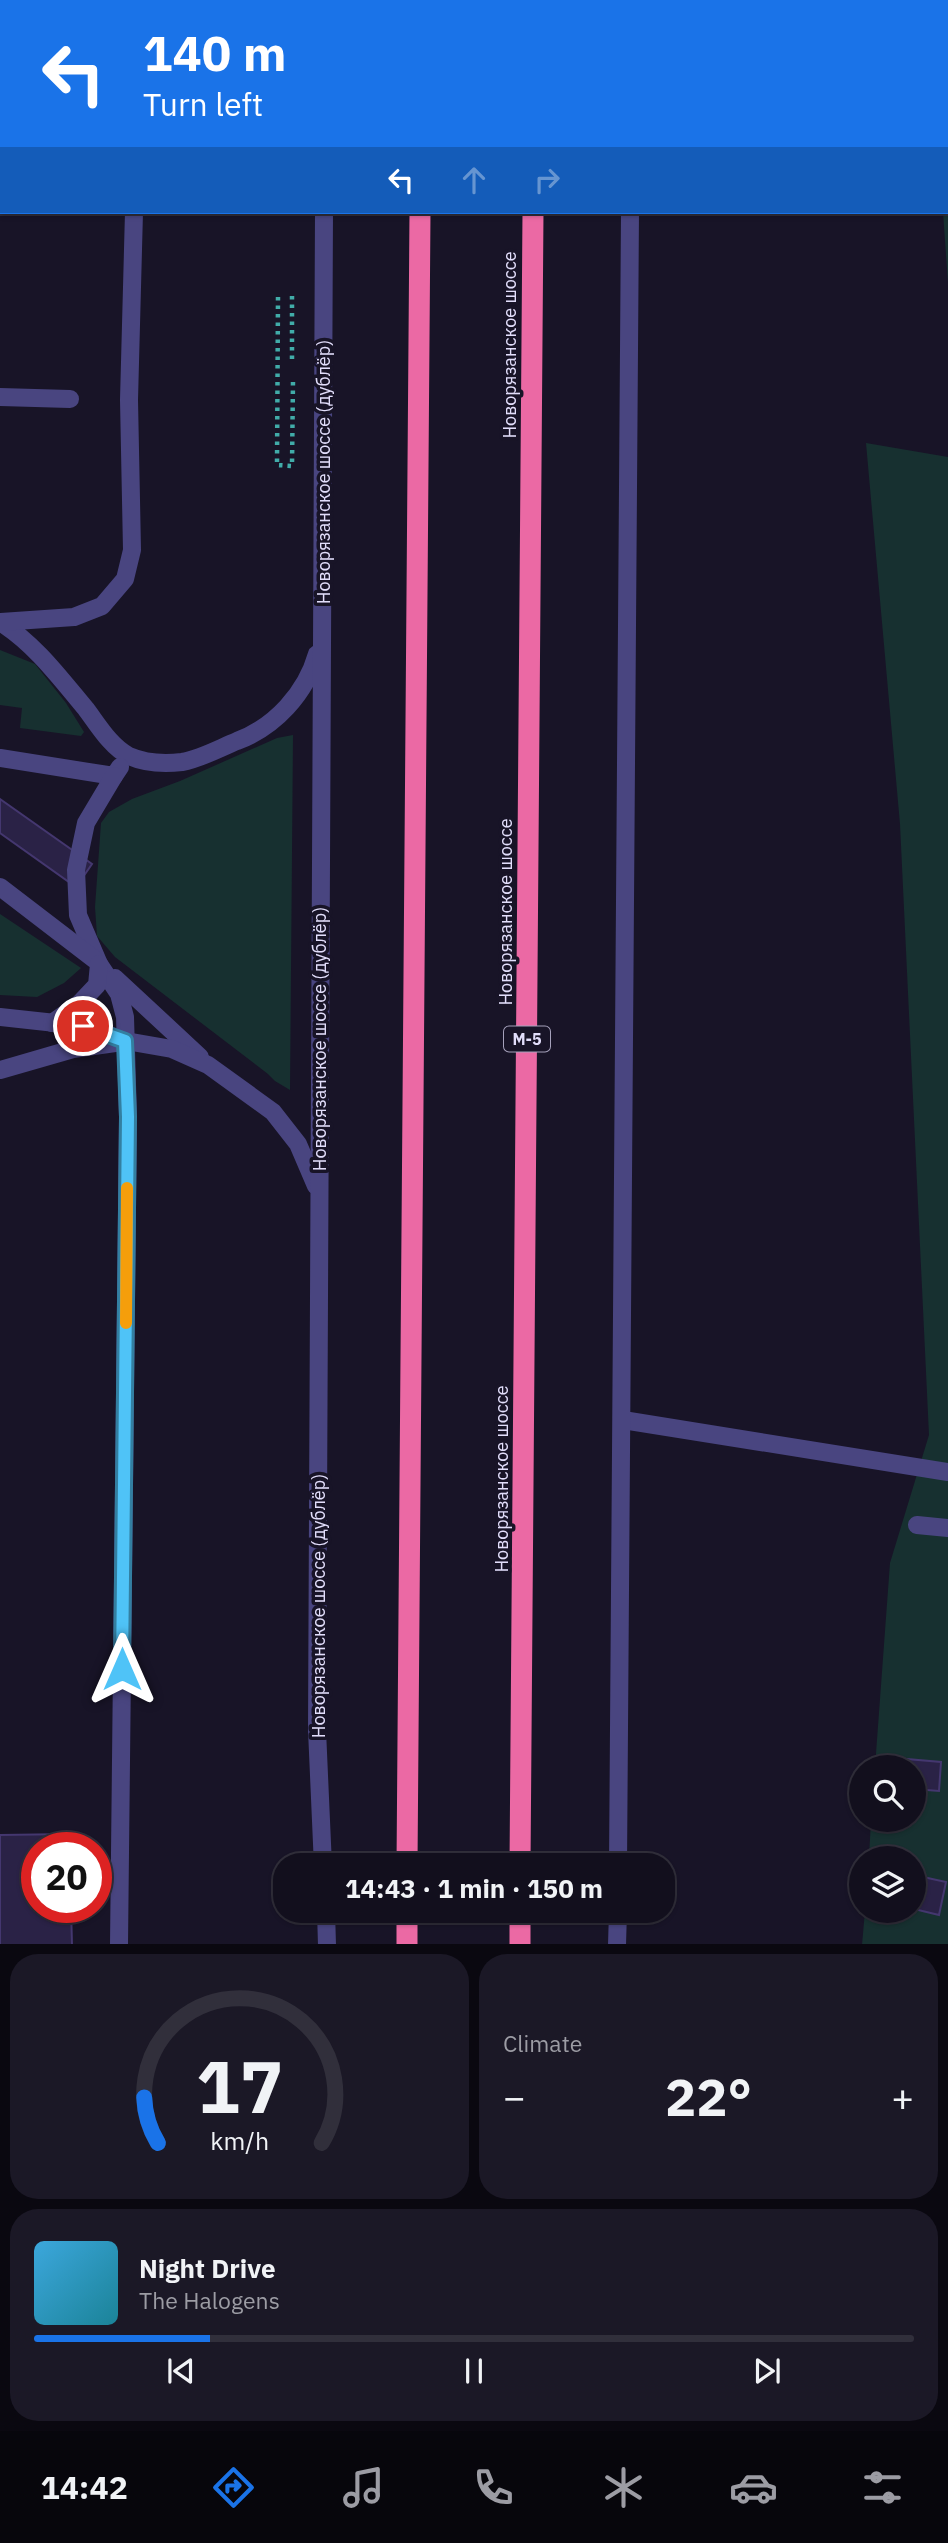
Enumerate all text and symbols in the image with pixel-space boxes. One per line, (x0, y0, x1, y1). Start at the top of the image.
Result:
text: 140 m (143, 21, 287, 84)
icon: left (28, 28, 119, 119)
text: Turn left (143, 83, 263, 125)
icon: left (382, 161, 420, 199)
icon: ahead (455, 161, 493, 199)
icon: right (528, 161, 566, 199)
street label: Новорязанское шоссе (498, 251, 521, 439)
street label: Новорязанское шоссе (дублёр) (312, 340, 335, 604)
street label: Новорязанское шоссе (494, 818, 517, 1006)
street label: Новорязанское шоссе (дублёр) (308, 907, 331, 1171)
pin (53, 996, 113, 1056)
icon: arrive (64, 1007, 102, 1045)
road number: М-5 (504, 1026, 550, 1051)
street label: Новорязанское шоссе (490, 1385, 513, 1573)
street label: Новорязанское шоссе (дублёр) (307, 1474, 330, 1738)
position arrow (85, 1632, 159, 1706)
map controls (849, 1755, 926, 1923)
button: search (849, 1755, 926, 1832)
speed limit sign: 20 (21, 1832, 112, 1923)
button: layers (849, 1846, 926, 1923)
text: 14:43 · 1 min · 150 m (345, 1871, 603, 1905)
text: Climate (503, 2028, 582, 2058)
text: 17 (196, 2038, 283, 2133)
text: 22° (665, 2063, 752, 2130)
text: − (503, 2072, 526, 2121)
text: + (891, 2072, 914, 2121)
text: km/h (210, 2123, 269, 2156)
text: Night Drive (139, 2251, 276, 2285)
text: The Halogens (139, 2285, 280, 2315)
icon: previous (162, 2352, 200, 2390)
icon: pause (455, 2352, 493, 2390)
icon: next (748, 2352, 786, 2390)
icon: directions (209, 2463, 258, 2512)
icon: music (339, 2463, 388, 2512)
icon: phone (469, 2463, 518, 2512)
icon: climate (599, 2463, 648, 2512)
icon: car (729, 2463, 778, 2512)
icon: filters (858, 2463, 907, 2512)
text: 14:42 (40, 2466, 128, 2508)

